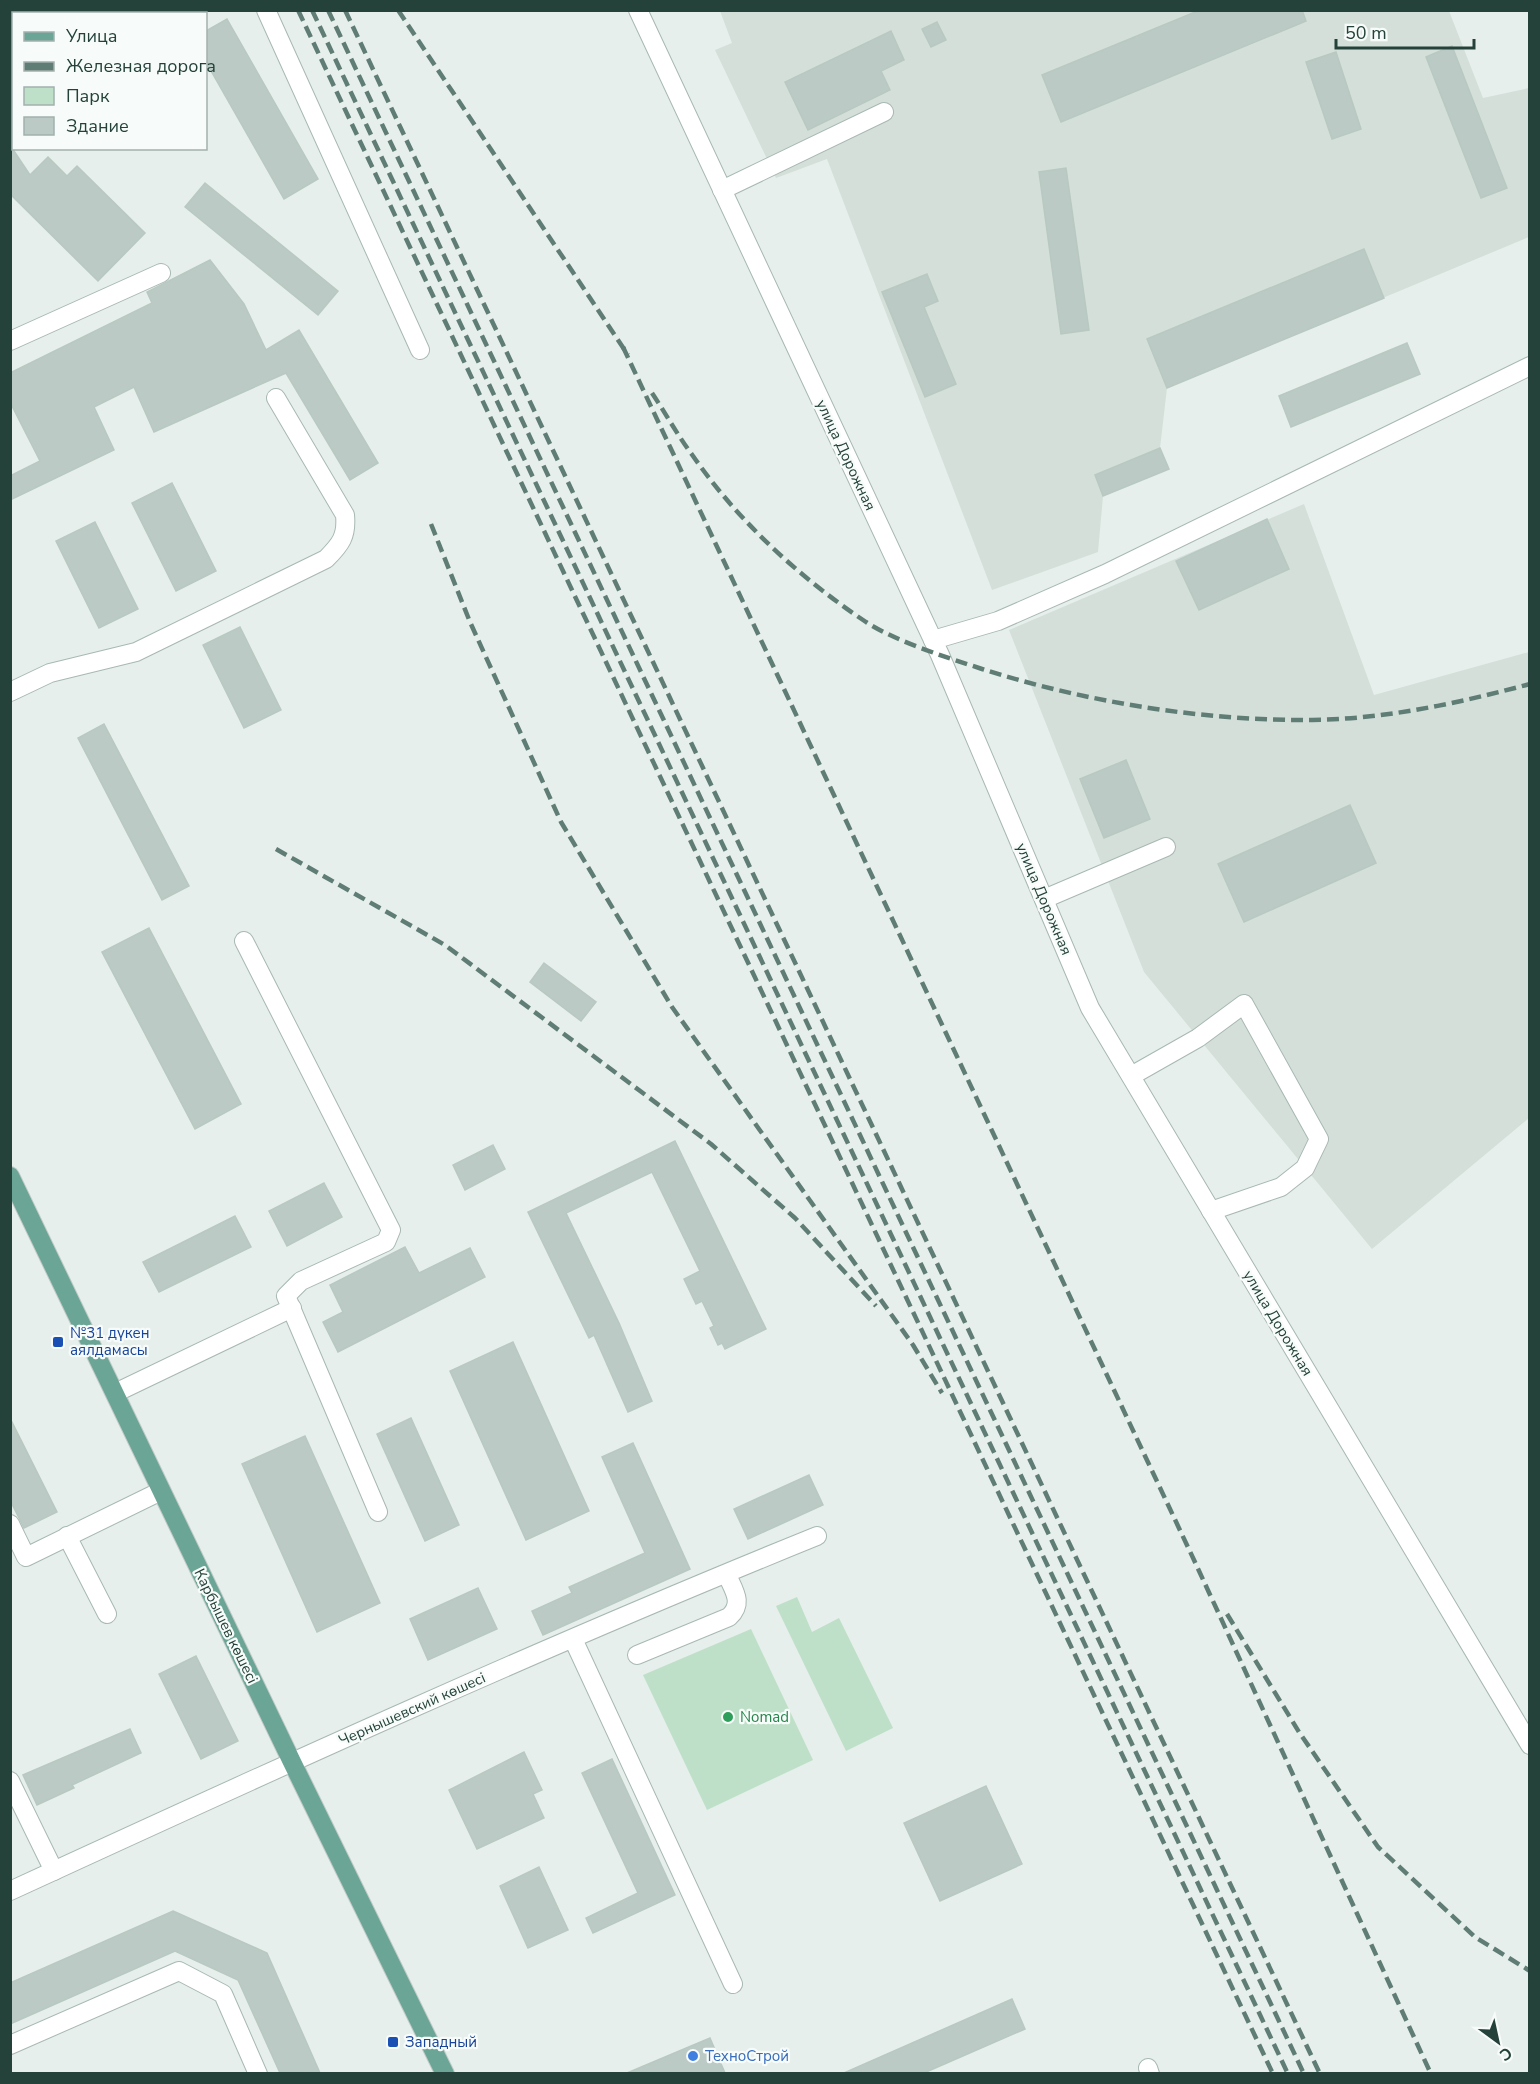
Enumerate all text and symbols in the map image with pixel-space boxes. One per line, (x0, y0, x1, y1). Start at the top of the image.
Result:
legend (12, 12, 207, 150)
scale bar (1336, 12, 1474, 50)
text: 50 m (1345, 21, 1387, 45)
text: Улица (65, 24, 117, 48)
text: Железная дорога (66, 54, 216, 78)
text: Парк (66, 84, 110, 108)
text: Здание (66, 114, 129, 138)
street label: улица Дорожная (812, 396, 880, 514)
street label: улица Дорожная (1011, 840, 1077, 958)
street label: улица Дорожная (1239, 1266, 1317, 1380)
place label: №31 дүкен аялдамасы (70, 1323, 150, 1360)
marker: №31 дүкен аялдамасы (51, 1335, 65, 1349)
street label: Карбышев көшесі (190, 1565, 262, 1687)
street label: Чернышевский көшесі (335, 1668, 489, 1750)
place label: Nomad (740, 1707, 789, 1727)
marker: Nomad (721, 1710, 735, 1724)
north arrow (1468, 2012, 1528, 2072)
place label: Западный (405, 2032, 477, 2052)
marker: Западный (386, 2035, 400, 2049)
text: С (1495, 2042, 1516, 2066)
place label: ТехноСтрой (705, 2046, 789, 2066)
marker: ТехноСтрой (686, 2049, 700, 2063)

